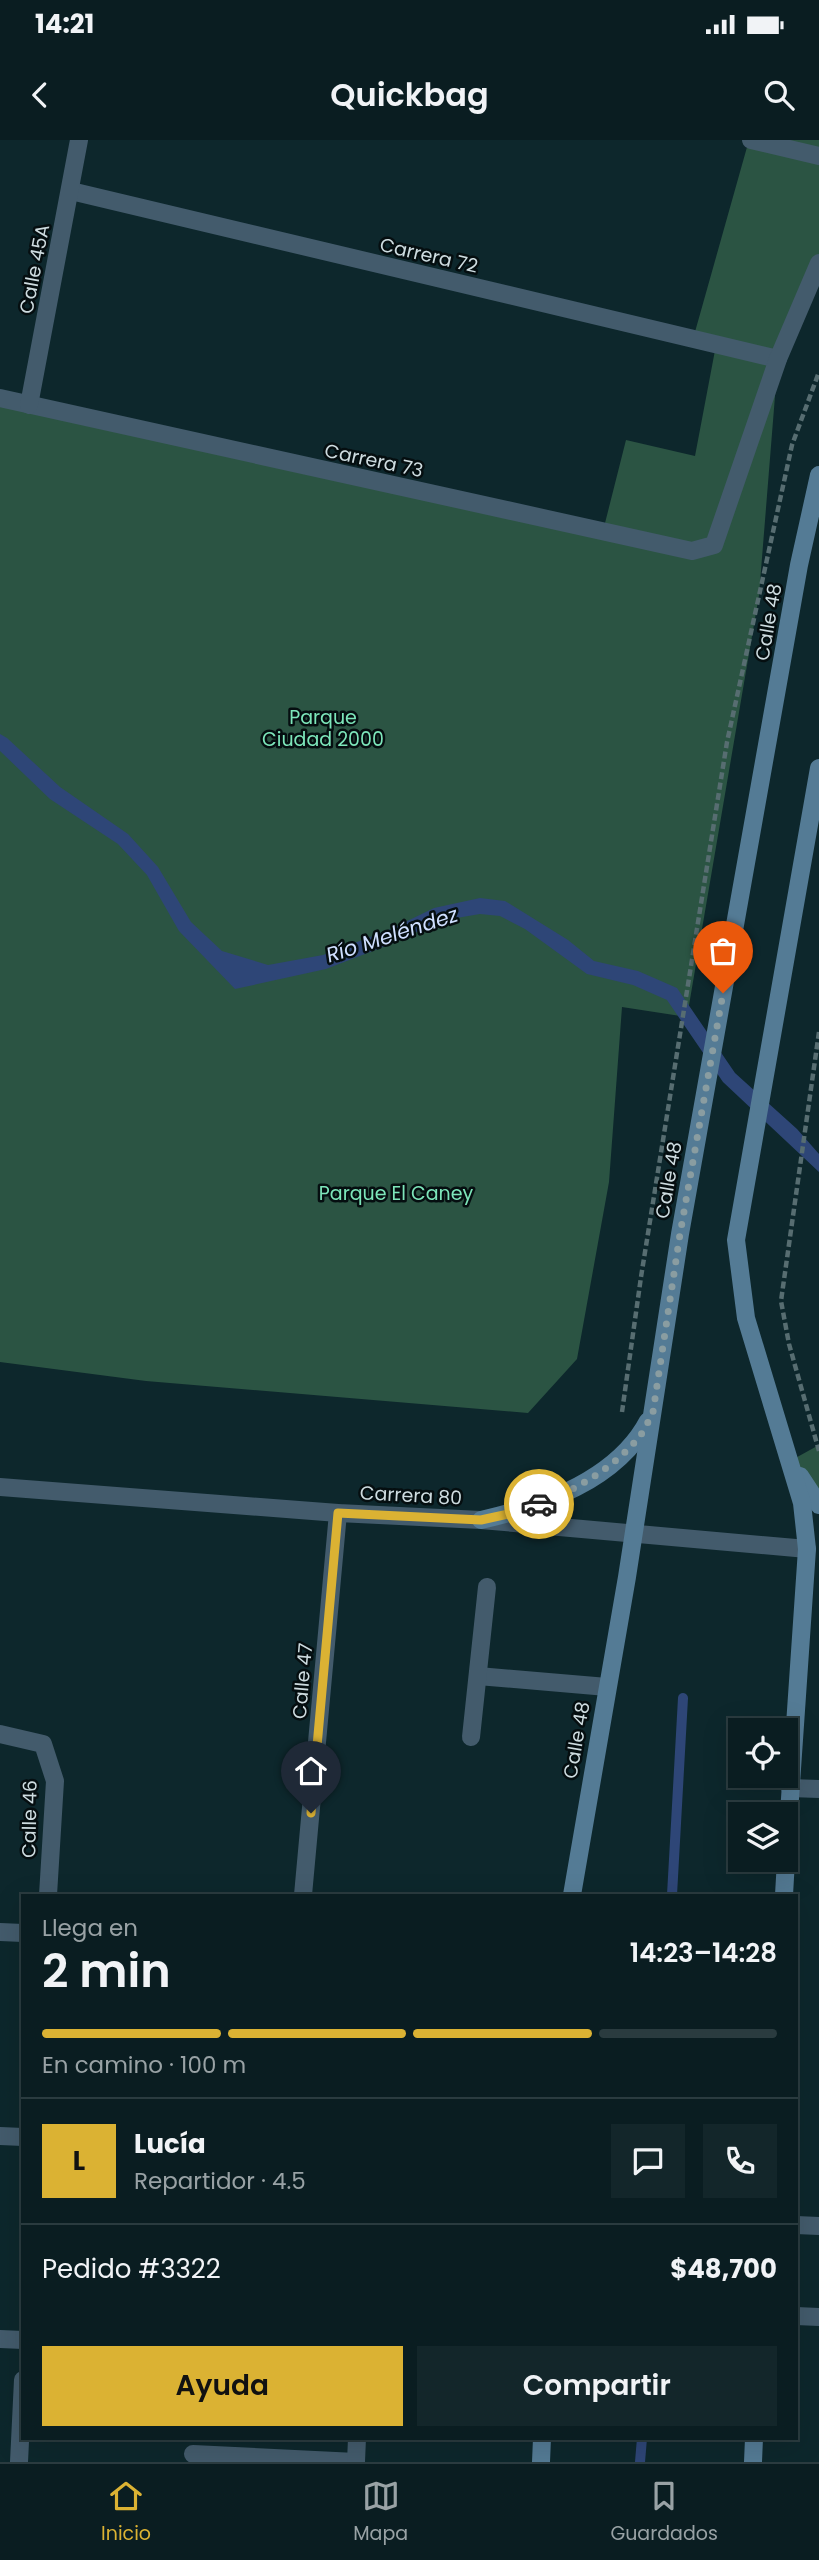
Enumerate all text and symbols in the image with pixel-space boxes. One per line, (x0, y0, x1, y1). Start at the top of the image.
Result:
text: 14:21 (35, 6, 94, 42)
text: Quickbag (330, 72, 489, 117)
icon: back (21, 76, 59, 114)
icon: search (760, 76, 798, 114)
street label: Calle 45A (13, 222, 56, 316)
street label: Carrera 72 (377, 231, 481, 280)
street label: Carrera 73 (322, 437, 426, 484)
street label: Calle 48 (748, 582, 789, 663)
park label: Parque Ciudad 2000 (262, 704, 384, 753)
water label: Río Meléndez (322, 899, 462, 970)
pin (693, 921, 753, 993)
icon: bag (704, 932, 742, 970)
street label: Calle 48 (648, 1140, 689, 1221)
park label: Parque El Caney (319, 1180, 474, 1207)
courier (504, 1469, 574, 1539)
street label: Carrera 80 (359, 1479, 463, 1512)
icon: car (520, 1485, 558, 1523)
street label: Calle 47 (286, 1642, 319, 1720)
street label: Calle 48 (556, 1700, 597, 1781)
map controls (728, 1718, 798, 1872)
button: locate (728, 1718, 798, 1788)
pin (281, 1741, 341, 1813)
icon: home (292, 1752, 330, 1790)
street label: Calle 46 (15, 1780, 44, 1858)
button: layers (728, 1802, 798, 1872)
text: Llega en (42, 1912, 138, 1944)
text: 14:23–14:28 (630, 1935, 777, 1971)
text: 2 min (42, 1939, 171, 2003)
text: En camino · 100 m (42, 2049, 246, 2081)
button: chat (611, 2124, 685, 2198)
button: phone (703, 2124, 777, 2198)
text: Lucía (134, 2126, 206, 2162)
text: L (73, 2143, 85, 2179)
text: Repartidor · 4.5 (134, 2165, 306, 2197)
text: Pedido #3322 (42, 2251, 221, 2287)
text: $48,700 (670, 2251, 777, 2287)
button: Ayuda (42, 2346, 403, 2426)
button: Compartir (417, 2346, 777, 2426)
tab: Inicio (101, 2477, 151, 2548)
tab: Mapa (353, 2477, 408, 2548)
tab: Guardados (610, 2477, 718, 2548)

